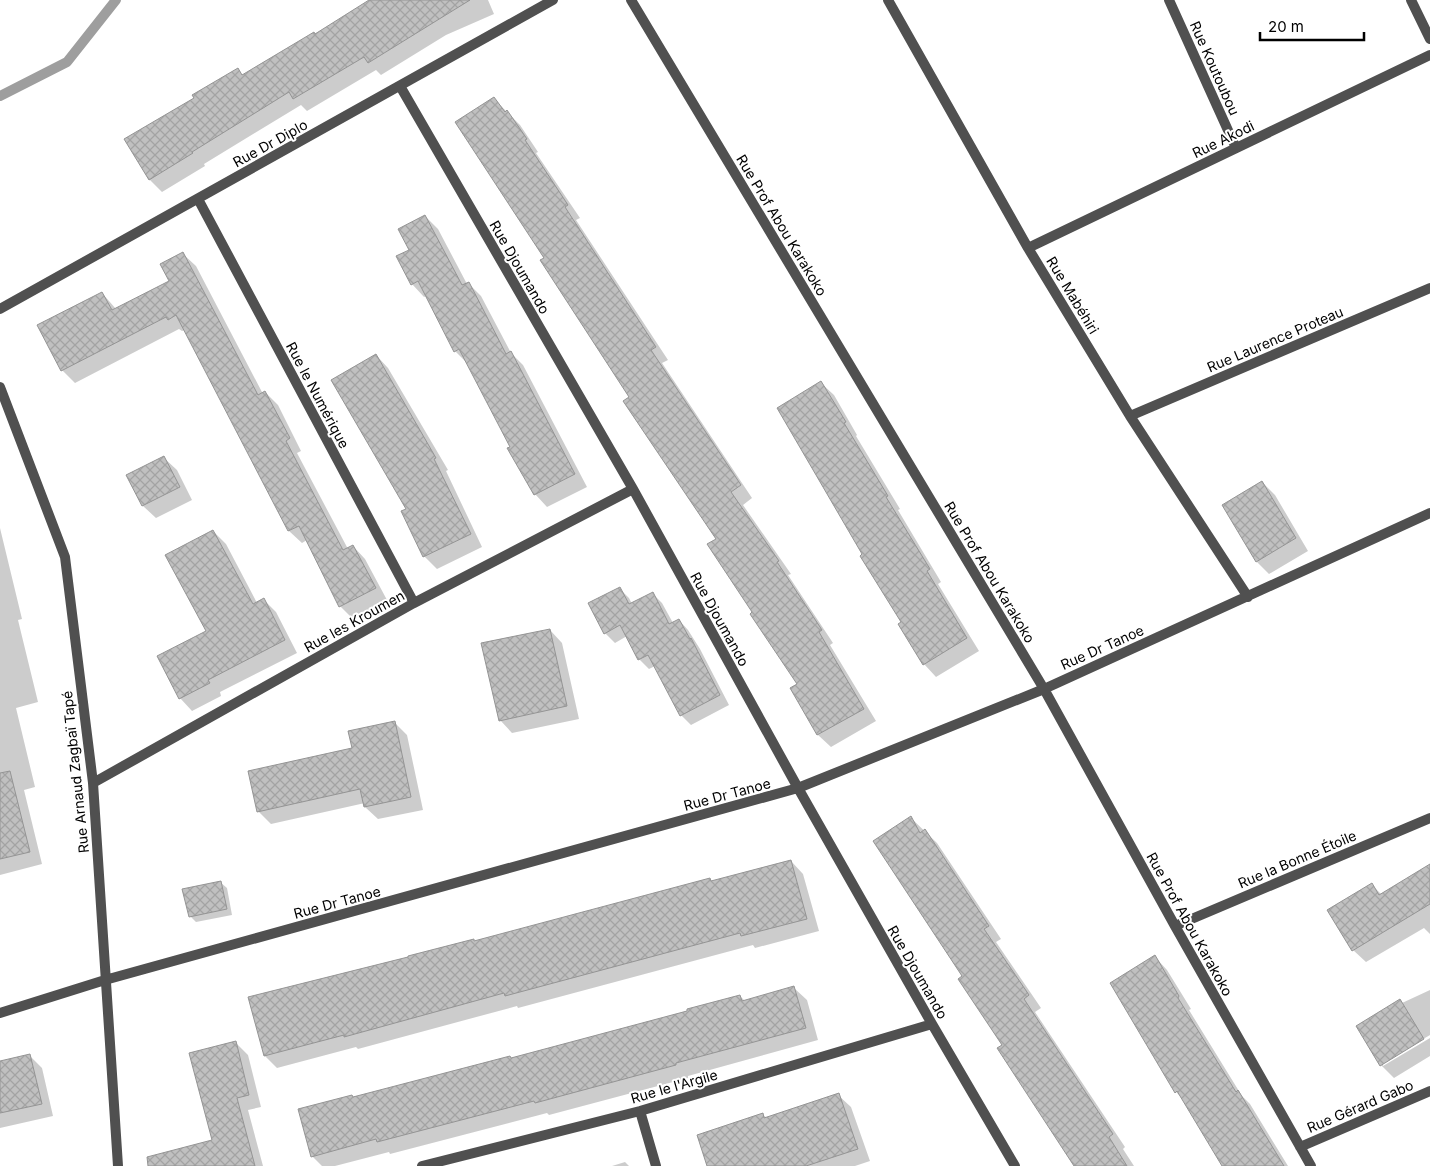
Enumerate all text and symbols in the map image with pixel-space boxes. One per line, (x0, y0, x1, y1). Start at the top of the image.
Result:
scale bar (1260, 10, 1364, 42)
text: 20 m (1268, 17, 1304, 36)
street label: Rue Koutoubou (1187, 18, 1243, 118)
street label: Rue Dr Diplo (230, 116, 310, 170)
street label: Rue Akodi (1189, 117, 1257, 161)
street label: Rue Prof Abou Karakoko (733, 151, 831, 299)
street label: Rue Djoumando (486, 217, 554, 317)
street label: Rue Mabéhiri (1043, 253, 1103, 337)
street label: Rue Laurence Proteau (1204, 303, 1346, 375)
street label: Rue le Numérique (283, 339, 353, 451)
street label: Rue Prof Abou Karakoko (941, 498, 1039, 646)
street label: Rue Djoumando (687, 569, 753, 669)
street label: Rue les Kroumen (301, 586, 407, 656)
street label: Rue Dr Tanoe (1058, 621, 1146, 673)
street label: Rue Arnaud Zagbaï Tapé (58, 690, 92, 854)
street label: Rue Dr Tanoe (682, 774, 772, 814)
street label: Rue la Bonne Étoile (1235, 826, 1359, 892)
street label: Rue Prof Abou Karakoko (1143, 849, 1237, 999)
street label: Rue Dr Tanoe (292, 882, 382, 922)
street label: Rue Djoumando (884, 922, 952, 1022)
street label: Rue le l'Argile (629, 1065, 719, 1107)
street label: Rue Gérard Gabo (1304, 1076, 1416, 1136)

